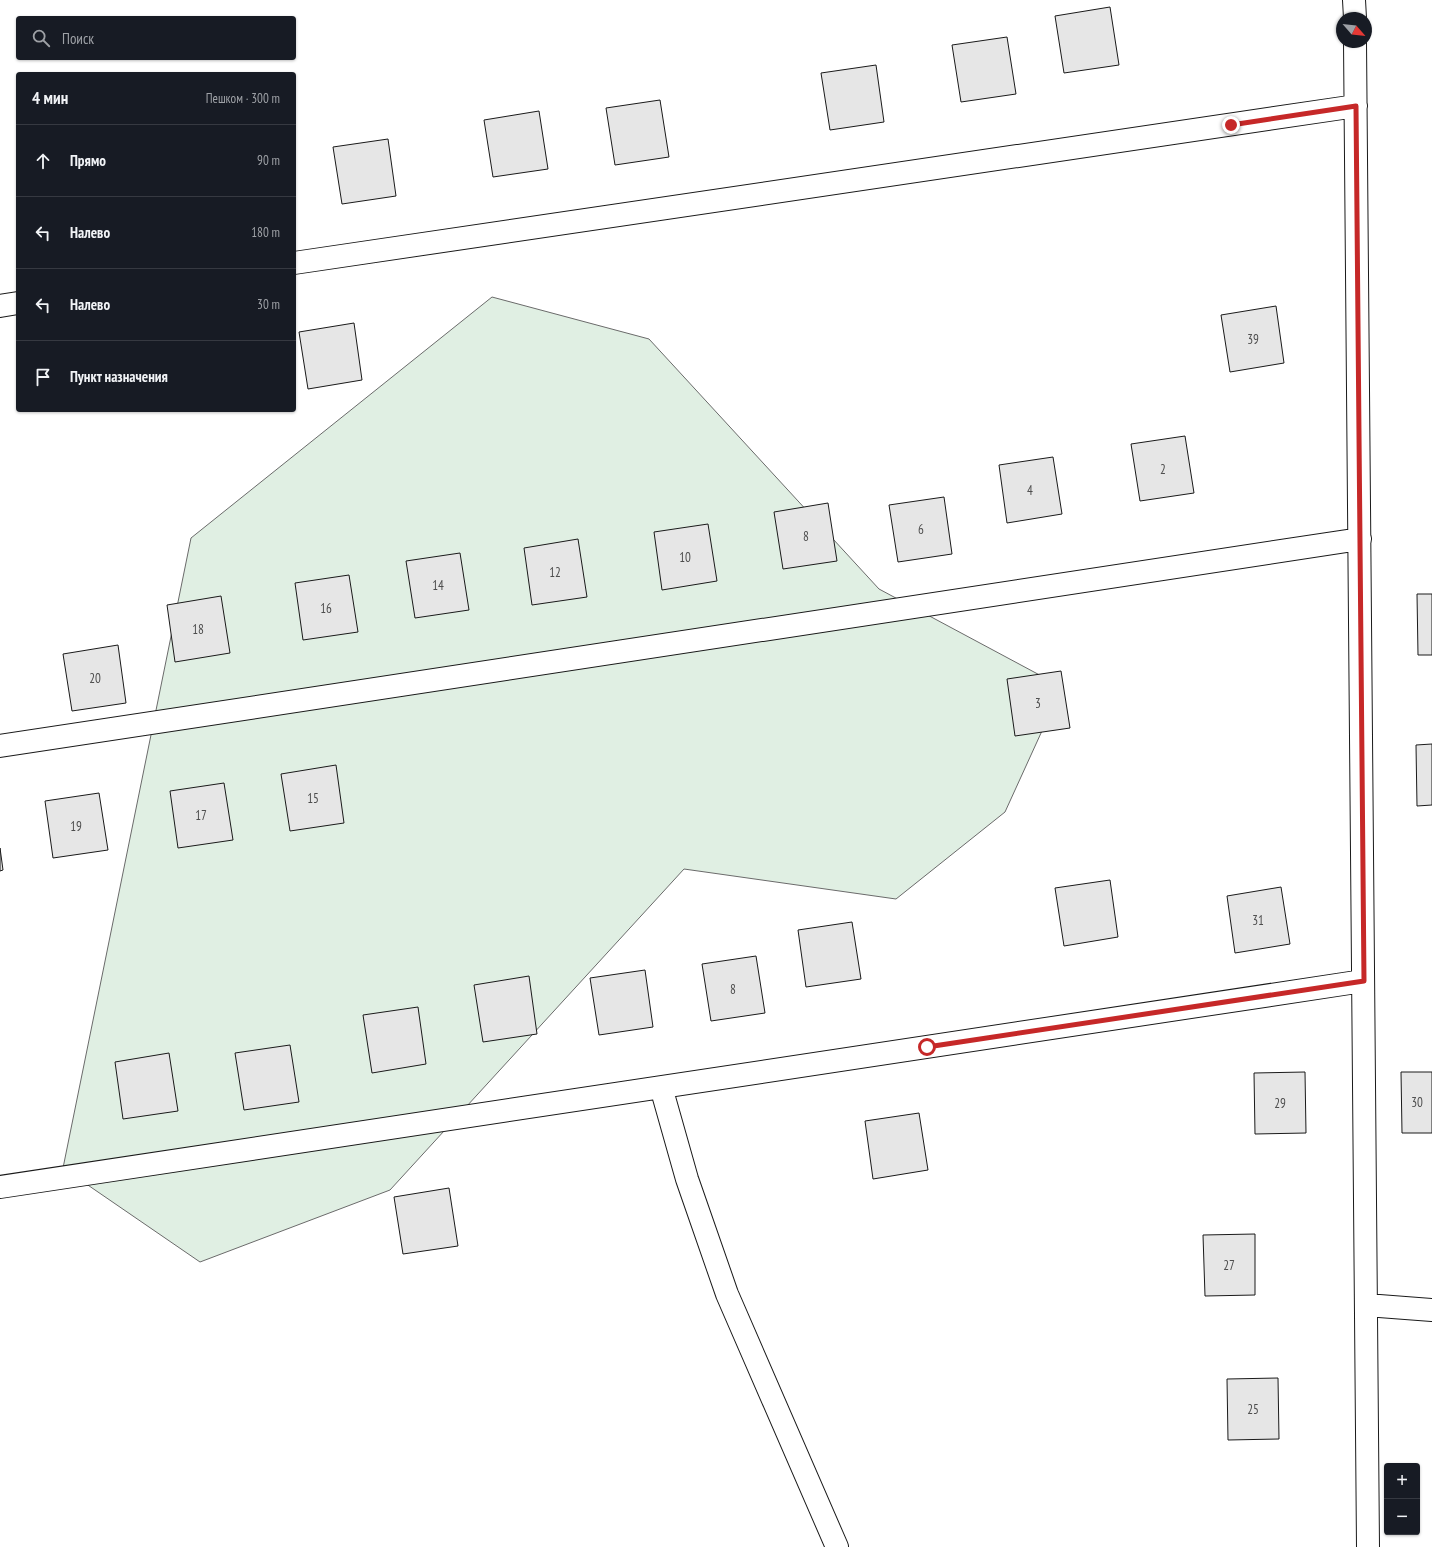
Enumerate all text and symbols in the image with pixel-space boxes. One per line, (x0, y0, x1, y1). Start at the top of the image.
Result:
north arrow (1336, 12, 1372, 48)
search box (16, 16, 296, 60)
icon: search (30, 27, 52, 49)
text: Поиск (62, 29, 94, 48)
text: 4 мин (32, 87, 68, 109)
text: Пешком · 300 m (206, 90, 280, 107)
route end (1222, 116, 1240, 134)
icon: ahead (32, 150, 54, 172)
text: Прямо (70, 151, 106, 170)
text: 90 m (257, 152, 280, 169)
icon: left (32, 222, 54, 244)
text: Налево (70, 223, 110, 242)
text: 180 m (251, 224, 280, 241)
icon: left (32, 294, 54, 316)
text: Налево (70, 295, 110, 314)
text: 30 m (257, 296, 280, 313)
house number: 39 (1247, 331, 1259, 348)
icon: arrive (32, 366, 54, 388)
text: Пункт назначения (70, 367, 168, 386)
house number: 2 (1160, 461, 1166, 478)
house number: 4 (1027, 482, 1033, 499)
house number: 6 (918, 521, 924, 538)
house number: 8 (803, 528, 809, 545)
house number: 10 (679, 549, 691, 566)
house number: 12 (549, 564, 561, 581)
house number: 14 (432, 577, 444, 594)
house number: 16 (320, 600, 332, 617)
house number: 18 (192, 621, 204, 638)
house number: 20 (89, 670, 101, 687)
house number: 3 (1035, 695, 1041, 712)
house number: 15 (307, 790, 319, 807)
house number: 17 (195, 807, 207, 824)
house number: 19 (70, 818, 82, 835)
house number: 31 (1252, 912, 1264, 929)
house number: 8 (730, 981, 736, 998)
route start (918, 1038, 936, 1056)
house number: 30 (1411, 1094, 1423, 1111)
house number: 29 (1274, 1095, 1286, 1112)
house number: 27 (1223, 1257, 1235, 1274)
house number: 25 (1247, 1401, 1259, 1418)
map controls (1384, 1463, 1420, 1535)
button: + (1384, 1463, 1420, 1499)
button: − (1384, 1499, 1420, 1535)

